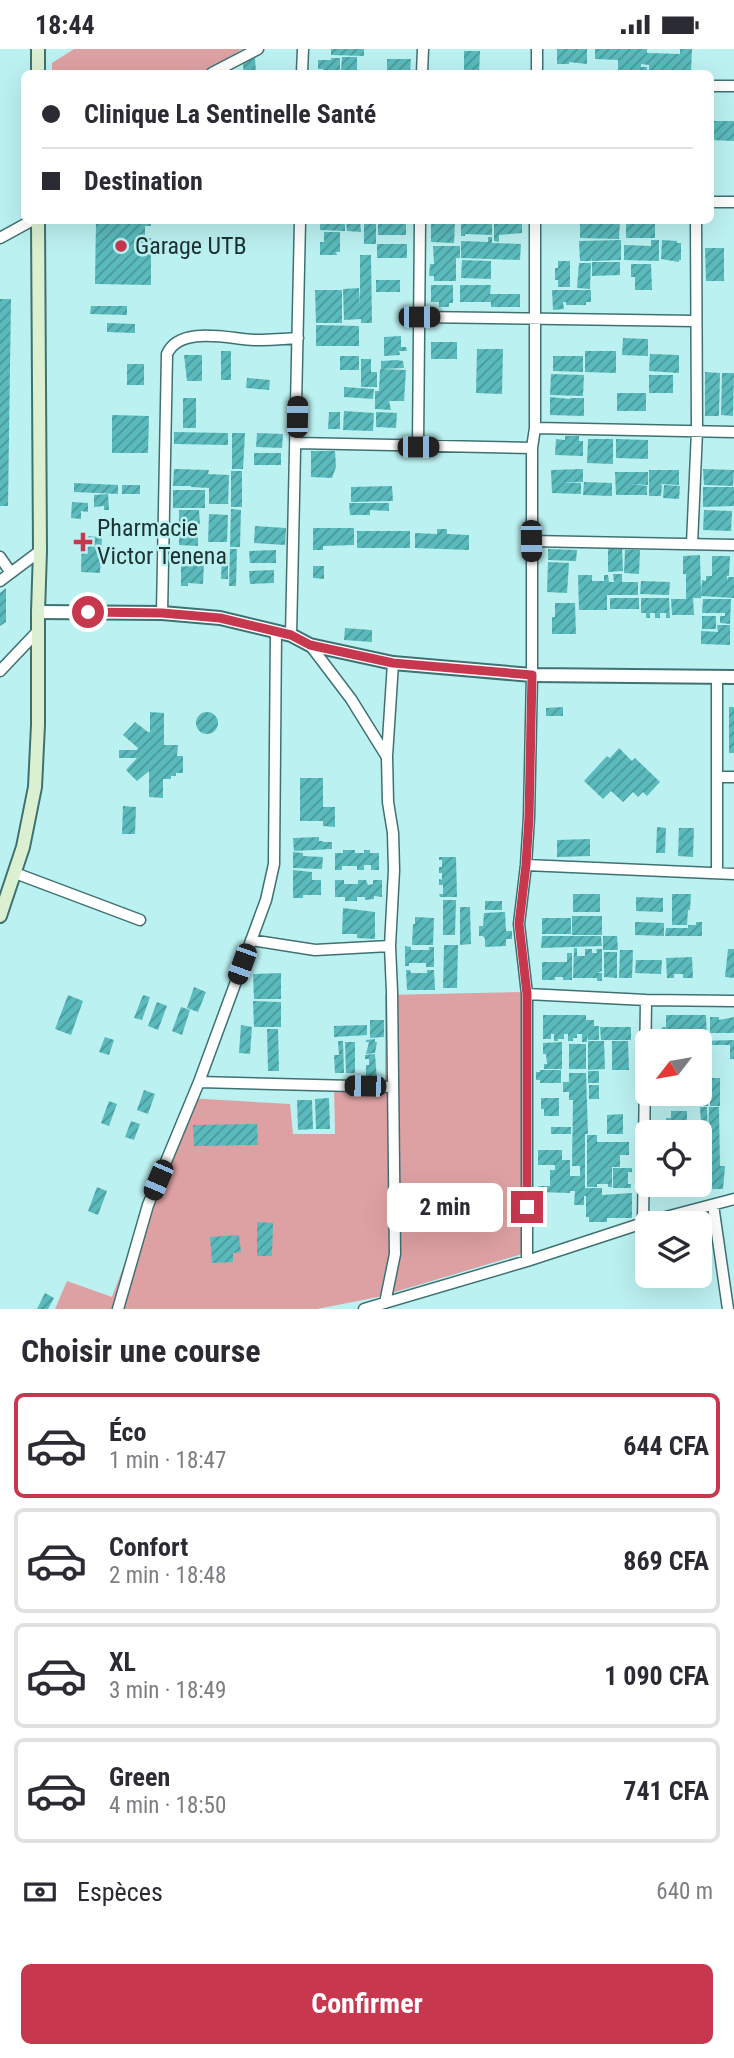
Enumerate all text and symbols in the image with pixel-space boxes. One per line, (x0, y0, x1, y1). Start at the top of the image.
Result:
text: 18:44 (35, 10, 95, 40)
text: Clinique La Sentinelle Santé (84, 99, 376, 129)
text: Destination (84, 166, 203, 196)
place label: Garage UTB (135, 232, 247, 260)
marker: Garage UTB (113, 238, 129, 254)
car (399, 307, 441, 328)
car (287, 396, 308, 438)
car (398, 437, 440, 458)
place label: Pharmacie Victor Tenena (97, 514, 227, 570)
car (521, 520, 542, 562)
marker: Pharmacie Victor Tenena (75, 534, 91, 550)
route start (72, 596, 104, 628)
car (225, 941, 260, 987)
north arrow (635, 1029, 712, 1106)
map controls (635, 1029, 712, 1288)
car (344, 1075, 387, 1097)
button: locate (635, 1120, 712, 1197)
car (141, 1157, 176, 1203)
callout: 2 min (387, 1183, 503, 1231)
route end (511, 1191, 543, 1223)
text: 2 min (419, 1194, 471, 1221)
button: layers (635, 1211, 712, 1288)
text: Choisir une course (21, 1332, 261, 1370)
icon: car (25, 1414, 88, 1477)
text: Éco (109, 1417, 146, 1447)
text: 644 CFA (623, 1431, 709, 1461)
text: 1 min · 18:47 (109, 1447, 226, 1474)
icon: car (25, 1529, 88, 1592)
text: Confort (109, 1532, 188, 1562)
text: 869 CFA (623, 1546, 709, 1576)
text: 2 min · 18:48 (109, 1562, 226, 1589)
icon: car (25, 1644, 88, 1707)
text: XL (109, 1647, 136, 1677)
text: 1 090 CFA (604, 1661, 709, 1691)
text: 3 min · 18:49 (109, 1677, 226, 1704)
icon: car (25, 1759, 88, 1822)
text: Green (109, 1762, 170, 1792)
text: 741 CFA (623, 1776, 709, 1806)
text: 4 min · 18:50 (109, 1792, 226, 1819)
icon: cash (21, 1873, 59, 1911)
text: Espèces (77, 1877, 163, 1907)
text: 640 m (656, 1878, 713, 1905)
button: Confirmer (21, 1964, 713, 2044)

